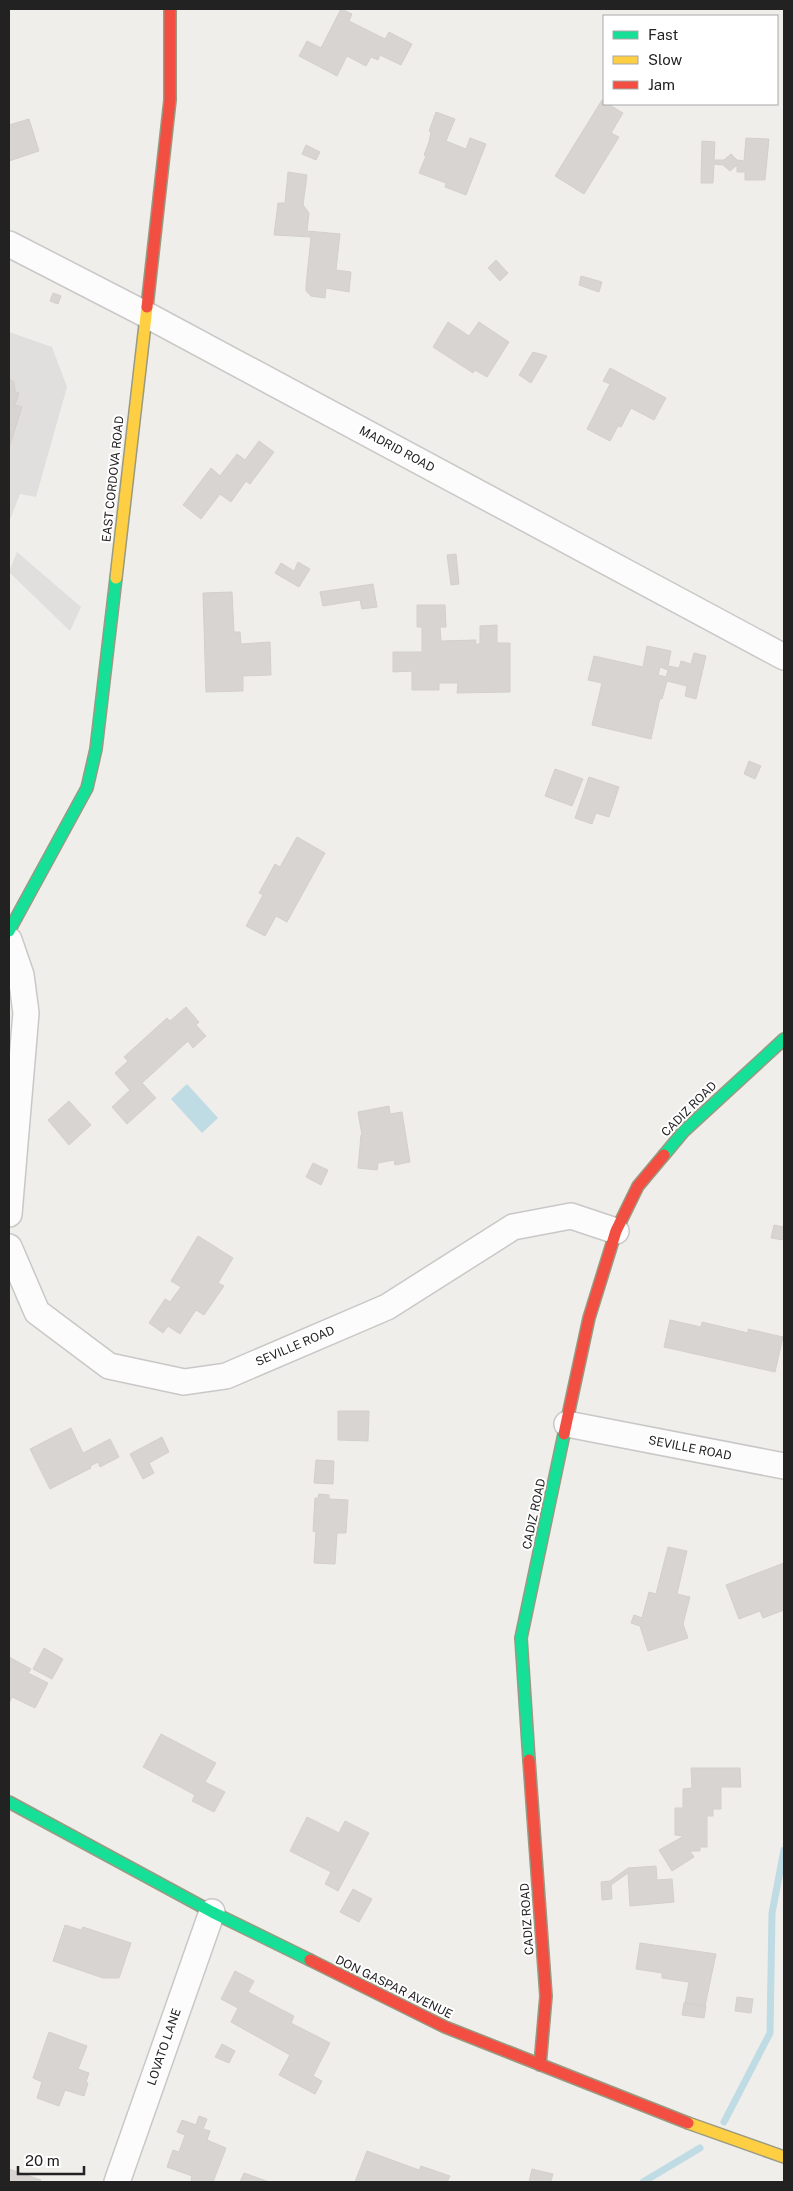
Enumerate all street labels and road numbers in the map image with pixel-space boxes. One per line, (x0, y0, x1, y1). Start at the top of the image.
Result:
street label: EAST CORDOVA ROAD (99, 415, 127, 543)
street label: MADRID ROAD (357, 423, 437, 475)
street label: CADIZ ROAD (659, 1079, 719, 1139)
street label: SEVILLE ROAD (253, 1323, 337, 1369)
street label: SEVILLE ROAD (647, 1433, 733, 1463)
street label: CADIZ ROAD (520, 1477, 548, 1551)
street label: CADIZ ROAD (518, 1883, 536, 1955)
street label: DON GASPAR AVENUE (333, 1953, 455, 2021)
street label: LOVATO LANE (144, 2007, 184, 2087)

